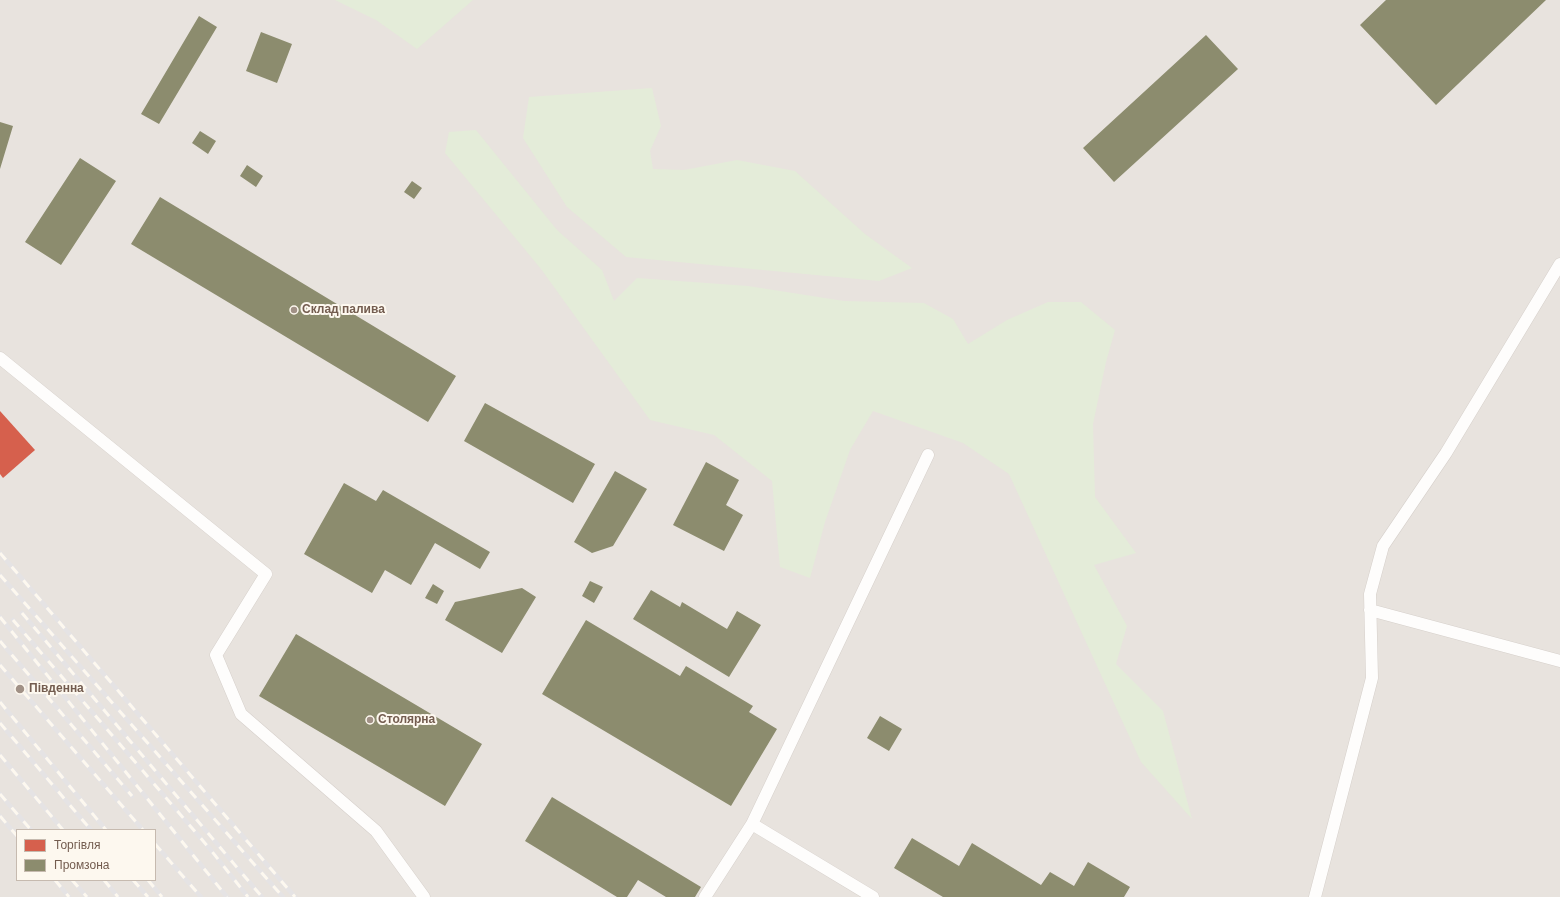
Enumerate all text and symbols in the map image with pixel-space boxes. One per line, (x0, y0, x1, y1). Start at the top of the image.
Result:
place label: Склад палива (302, 303, 385, 317)
marker: Склад палива (289, 305, 299, 315)
place label: Південна (29, 682, 84, 696)
marker: Південна (14, 683, 26, 695)
place label: Столярна (378, 713, 435, 727)
marker: Столярна (365, 715, 375, 725)
legend (16, 829, 156, 881)
text: Торгівля (54, 838, 100, 852)
text: Промзона (54, 858, 109, 872)

